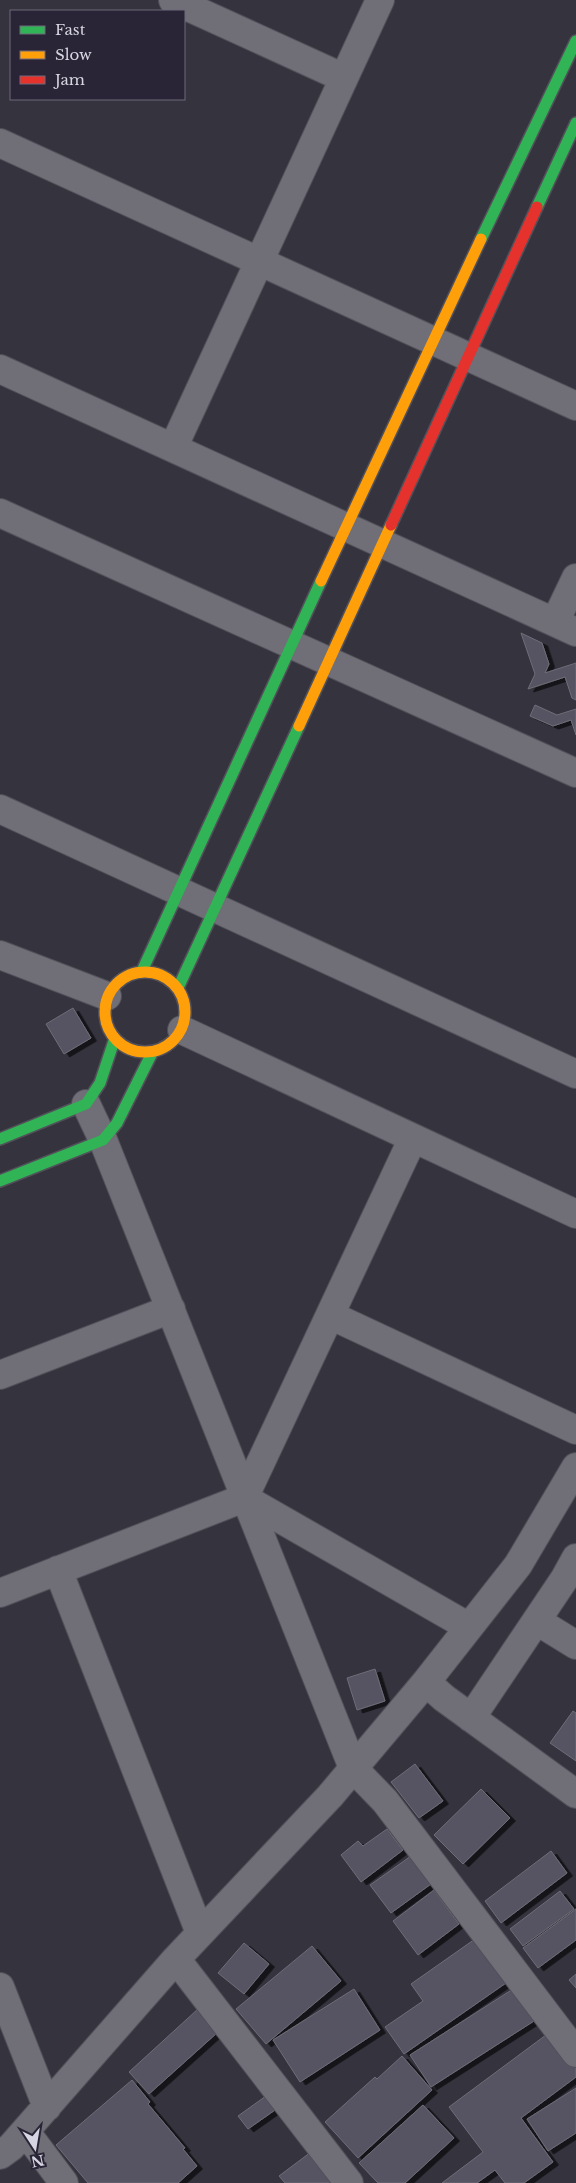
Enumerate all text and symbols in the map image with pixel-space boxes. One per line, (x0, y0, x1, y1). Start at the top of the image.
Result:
legend (10, 10, 185, 100)
text: Fast (55, 20, 86, 39)
text: Slow (55, 45, 92, 64)
text: Jam (53, 70, 85, 89)
north arrow (10, 2123, 60, 2173)
text: N (29, 2151, 46, 2171)

